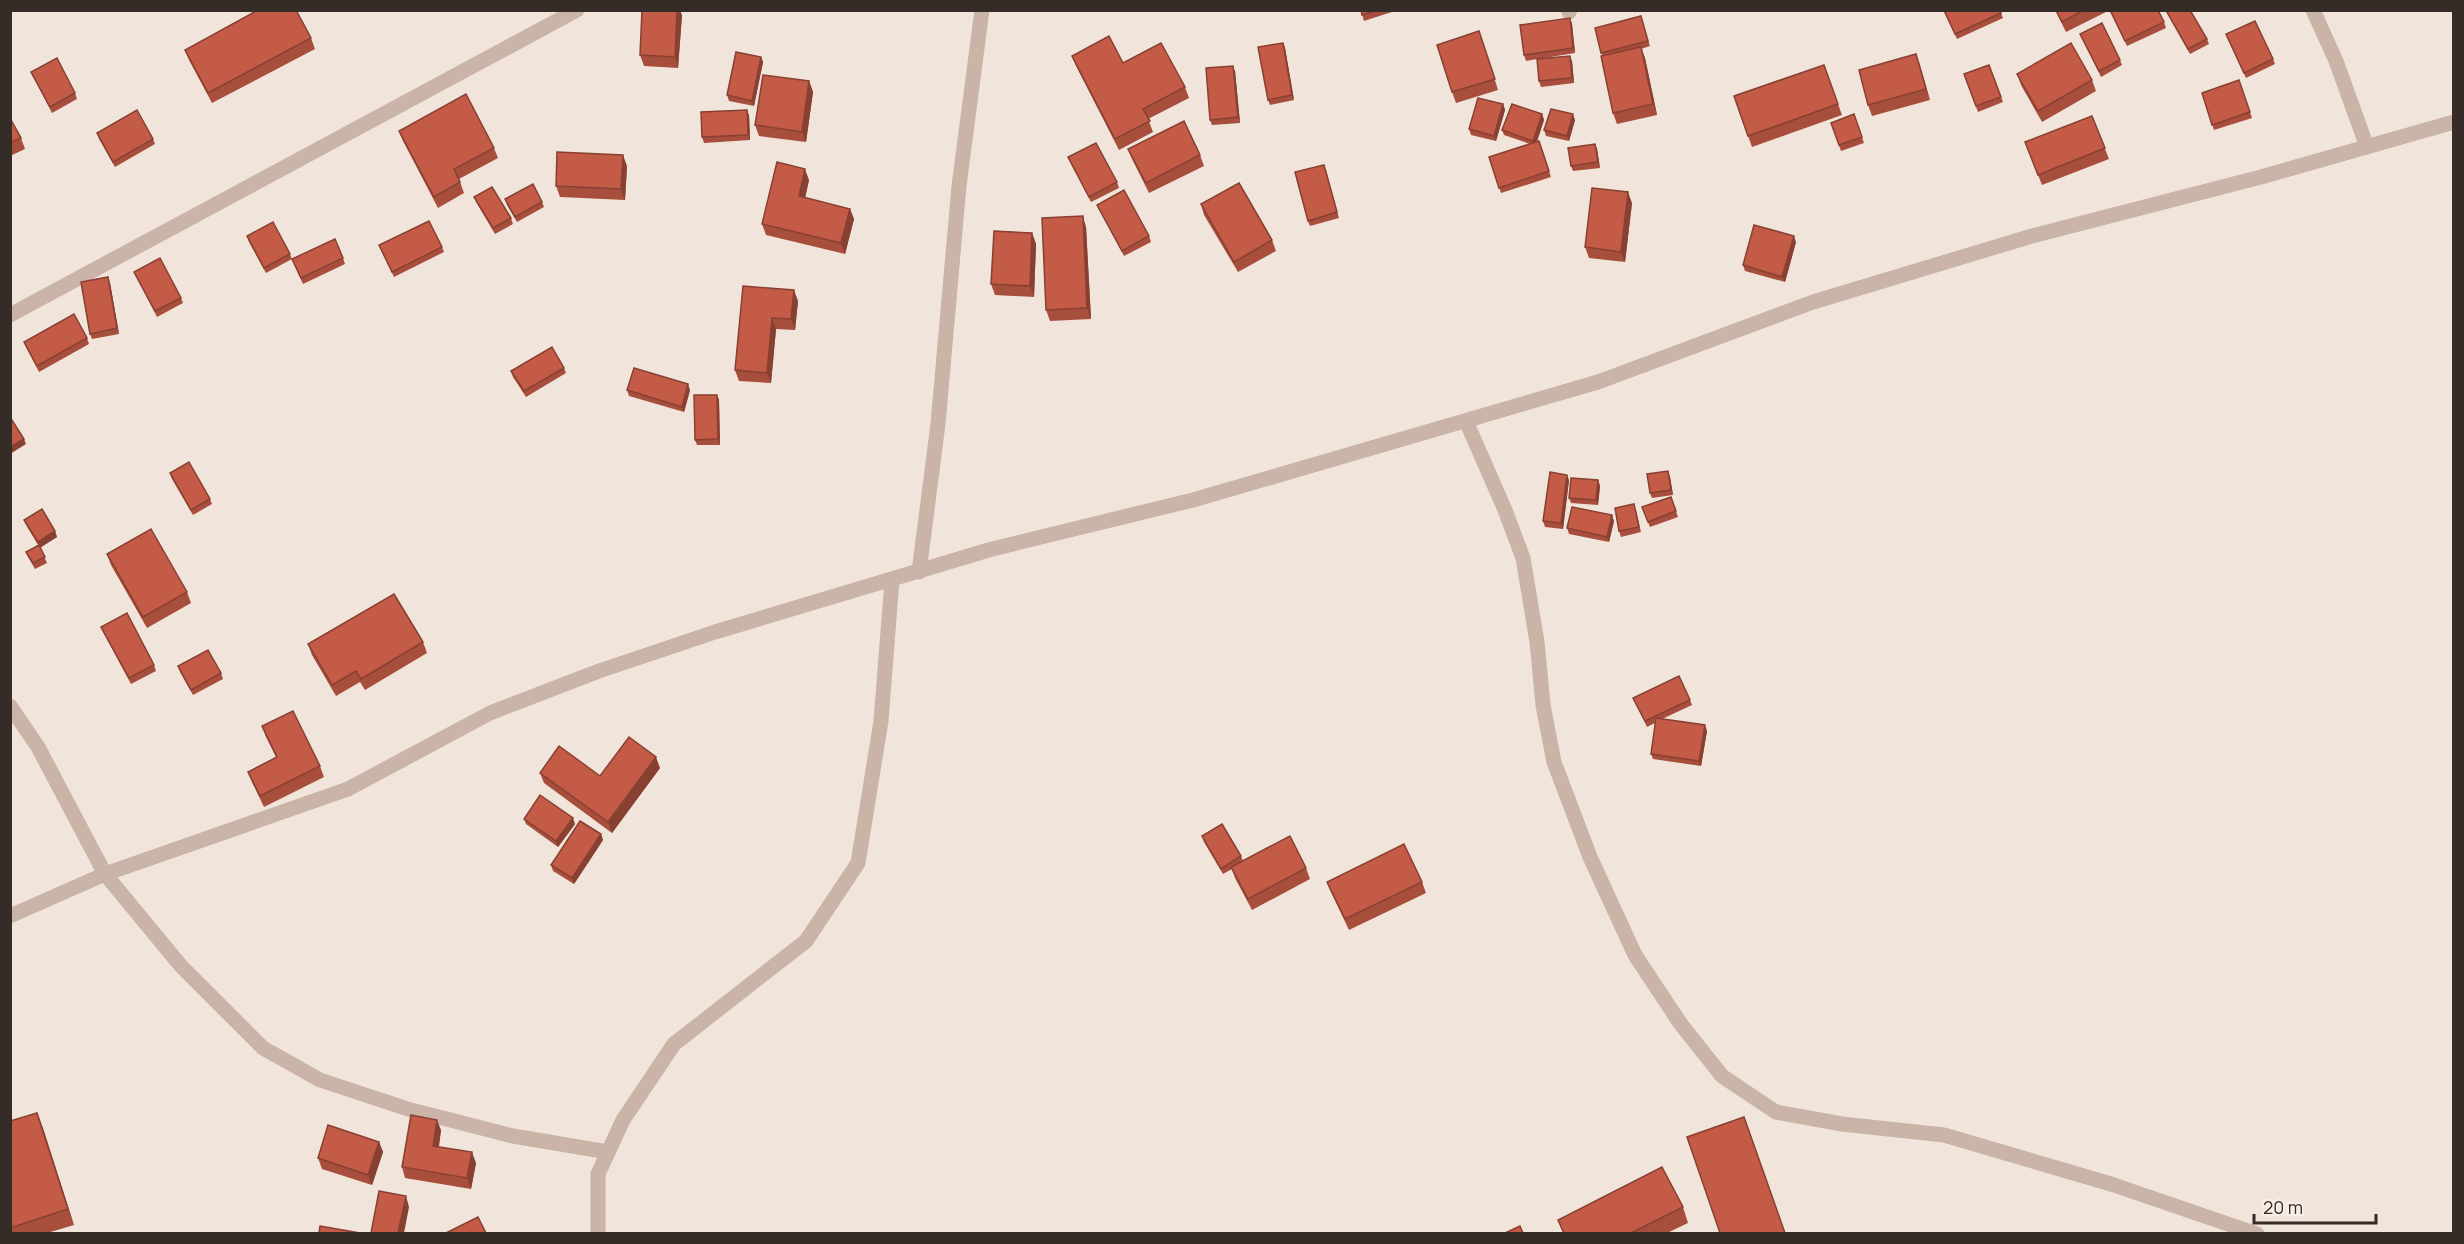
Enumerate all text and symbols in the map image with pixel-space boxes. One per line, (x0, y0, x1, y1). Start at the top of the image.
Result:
scale bar (2254, 1187, 2376, 1225)
text: 20 m (2263, 1195, 2303, 1219)

